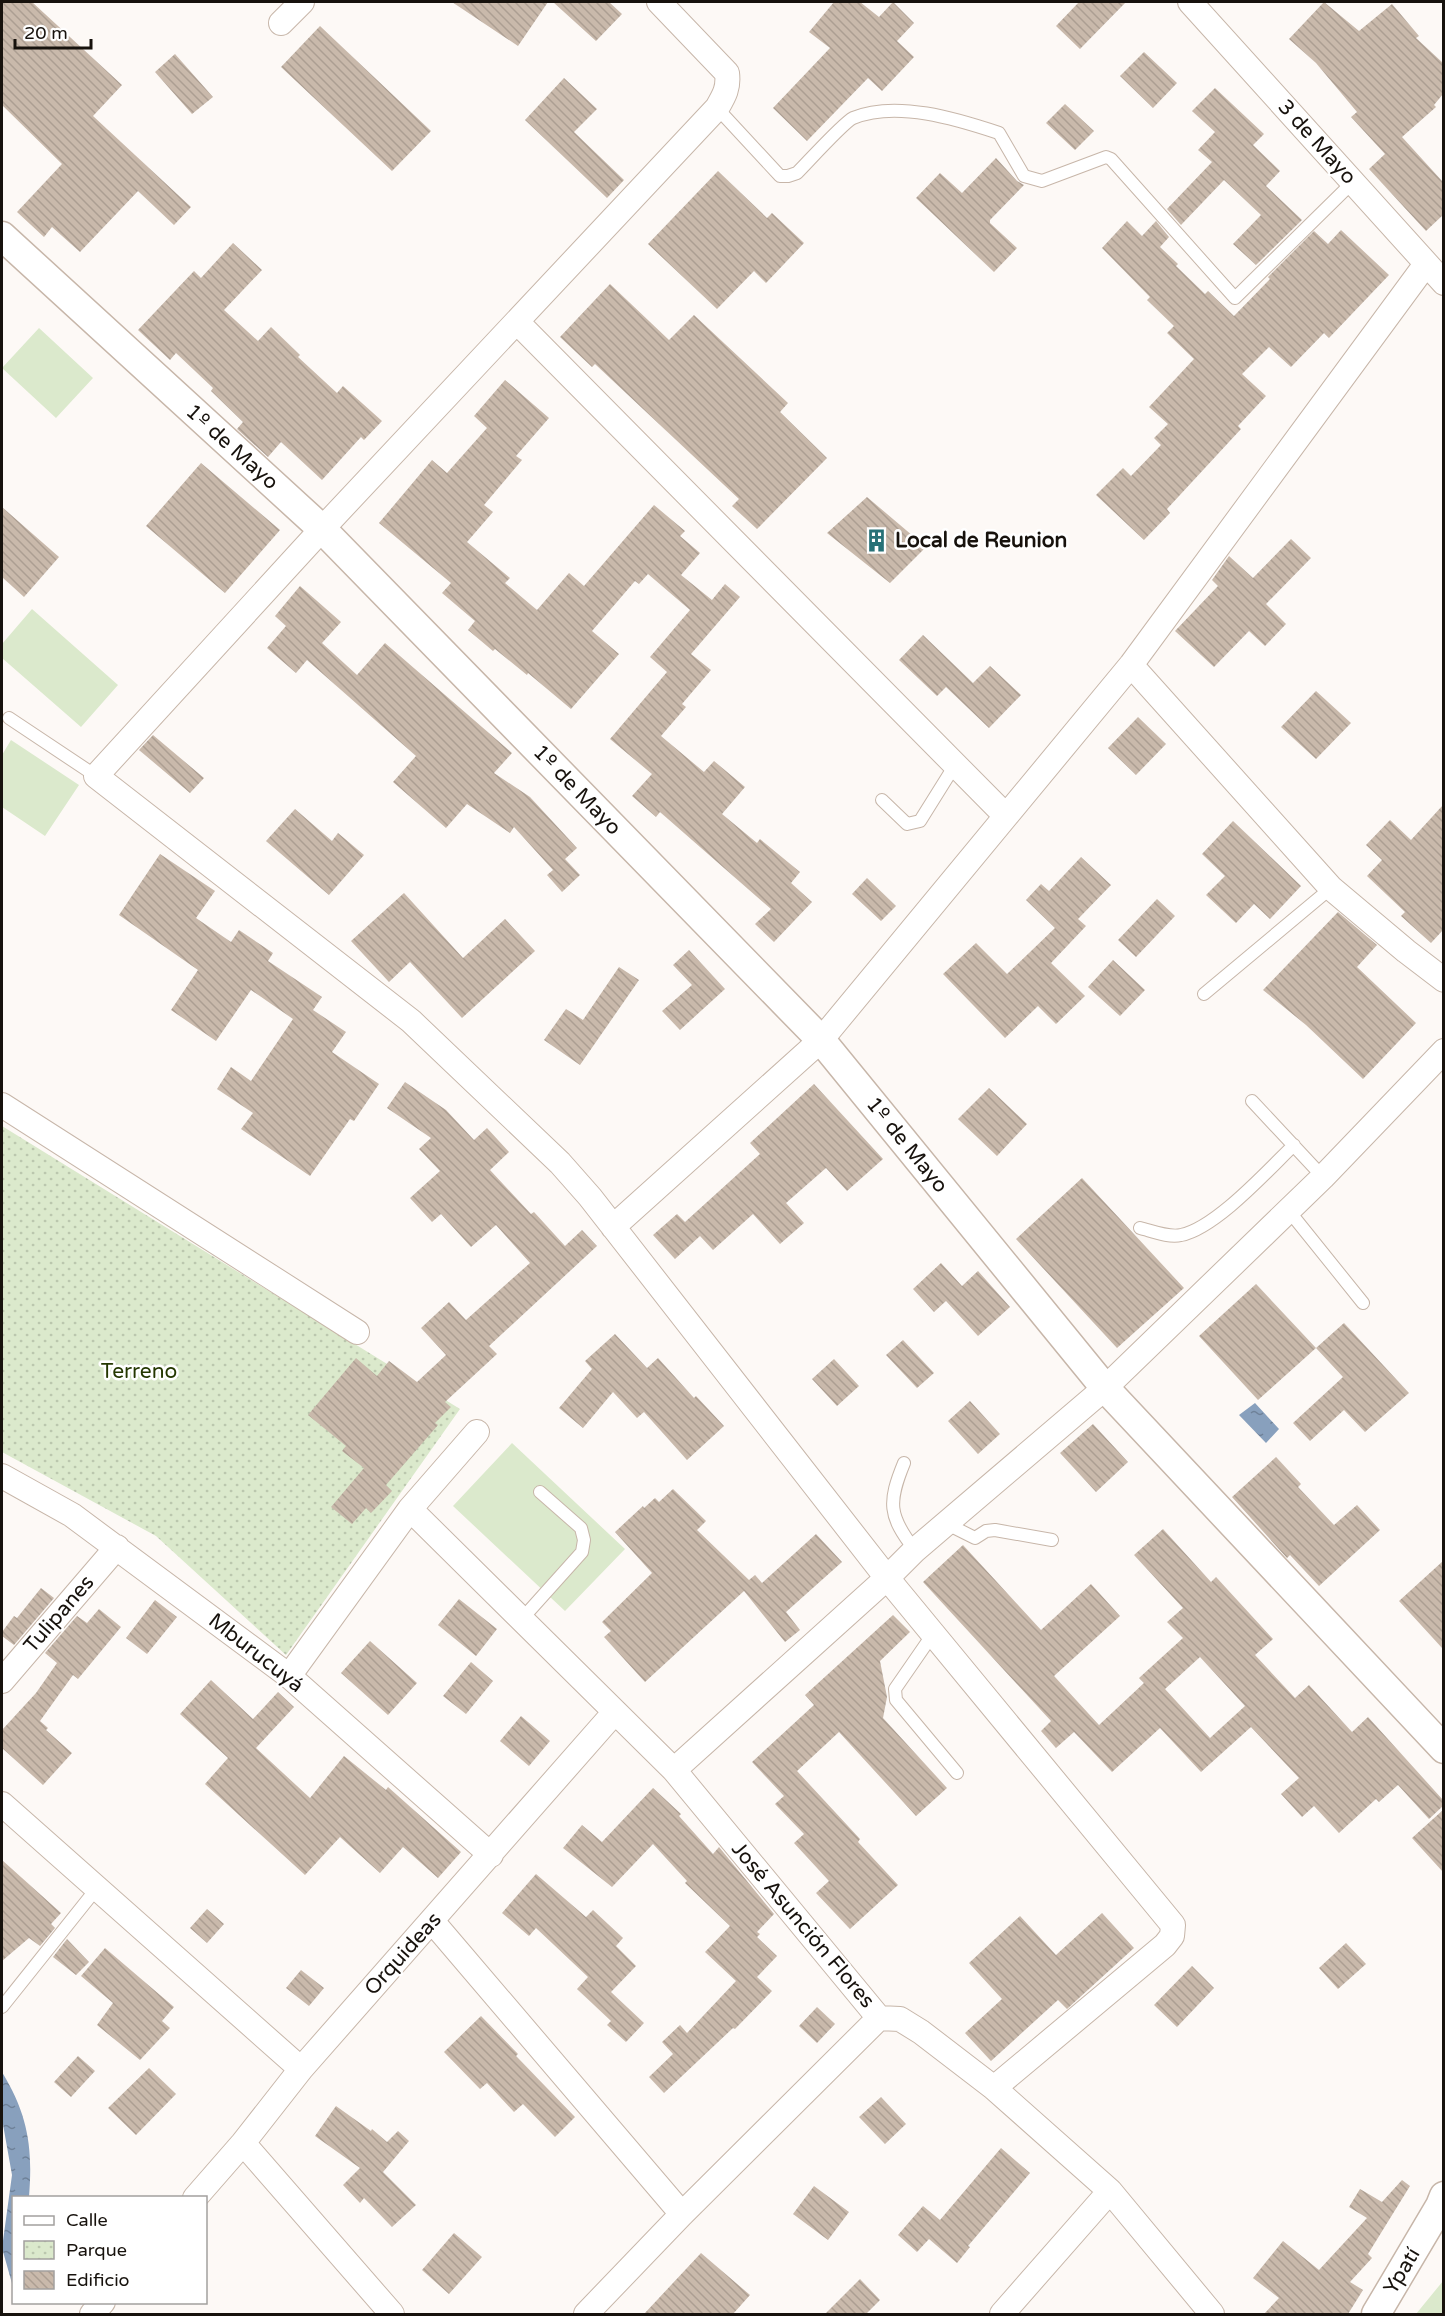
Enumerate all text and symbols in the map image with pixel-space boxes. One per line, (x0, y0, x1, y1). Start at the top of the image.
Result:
scale bar (15, 12, 92, 50)
text: 20 m (24, 22, 68, 44)
street label: 3 de Mayo (1273, 95, 1361, 189)
street label: 1º de Mayo (181, 399, 283, 495)
building icon: Local de Reunion (864, 527, 890, 553)
place label: Local de Reunion (895, 528, 1067, 553)
street label: 1º de Mayo (528, 740, 626, 840)
street label: 1º de Mayo (861, 1092, 953, 1198)
park label: Terreno (101, 1359, 177, 1384)
street label: Tulipanes (19, 1570, 99, 1658)
street label: Mburucuyá (203, 1608, 309, 1698)
street label: José Asunción Flores (726, 1837, 880, 2013)
street label: Orquideas (359, 1907, 447, 2001)
legend (12, 2196, 207, 2304)
text: Calle (66, 2209, 108, 2231)
text: Parque (66, 2239, 127, 2261)
street label: Ypatí (1378, 2243, 1426, 2299)
text: Edificio (66, 2269, 130, 2291)

